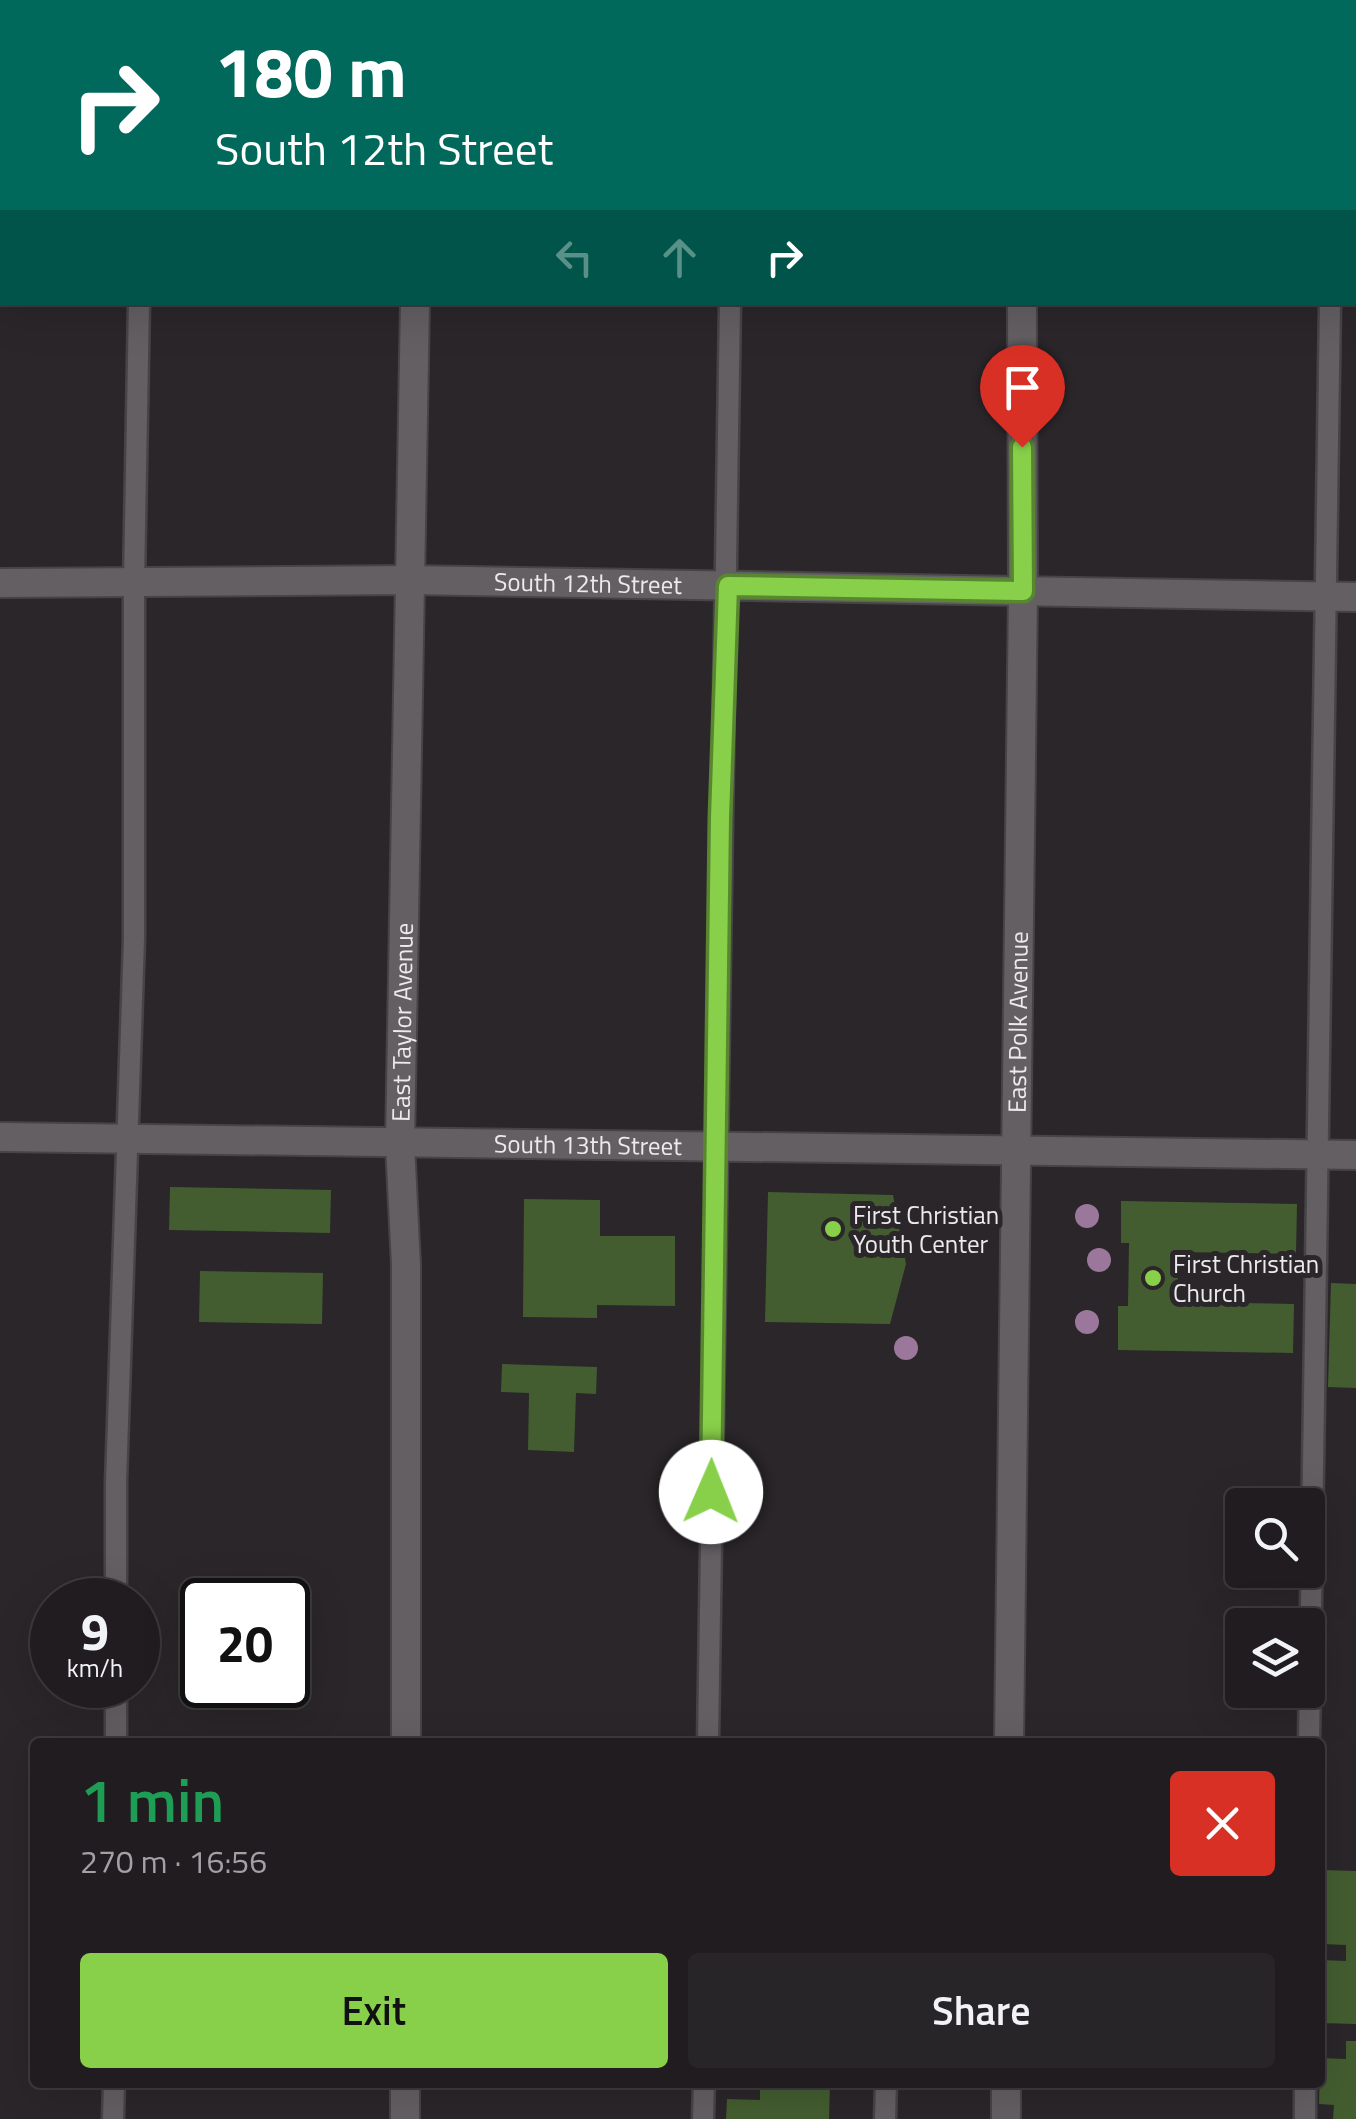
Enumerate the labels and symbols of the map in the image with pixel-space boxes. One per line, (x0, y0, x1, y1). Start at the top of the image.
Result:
pin (980, 345, 1065, 448)
street label: South 12th Street (494, 563, 683, 604)
street label: East Taylor Avenue (381, 922, 423, 1122)
street label: East Polk Avenue (998, 931, 1038, 1113)
street label: South 13th Street (494, 1125, 682, 1165)
place label: First Christian Youth Center (853, 1196, 999, 1263)
marker: First Christian Youth Center (822, 1218, 844, 1240)
place label: First Christian Church (1173, 1245, 1319, 1312)
marker: First Christian Church (1142, 1267, 1164, 1289)
position arrow (659, 1440, 763, 1544)
speed limit sign: 20 (180, 1578, 310, 1708)

